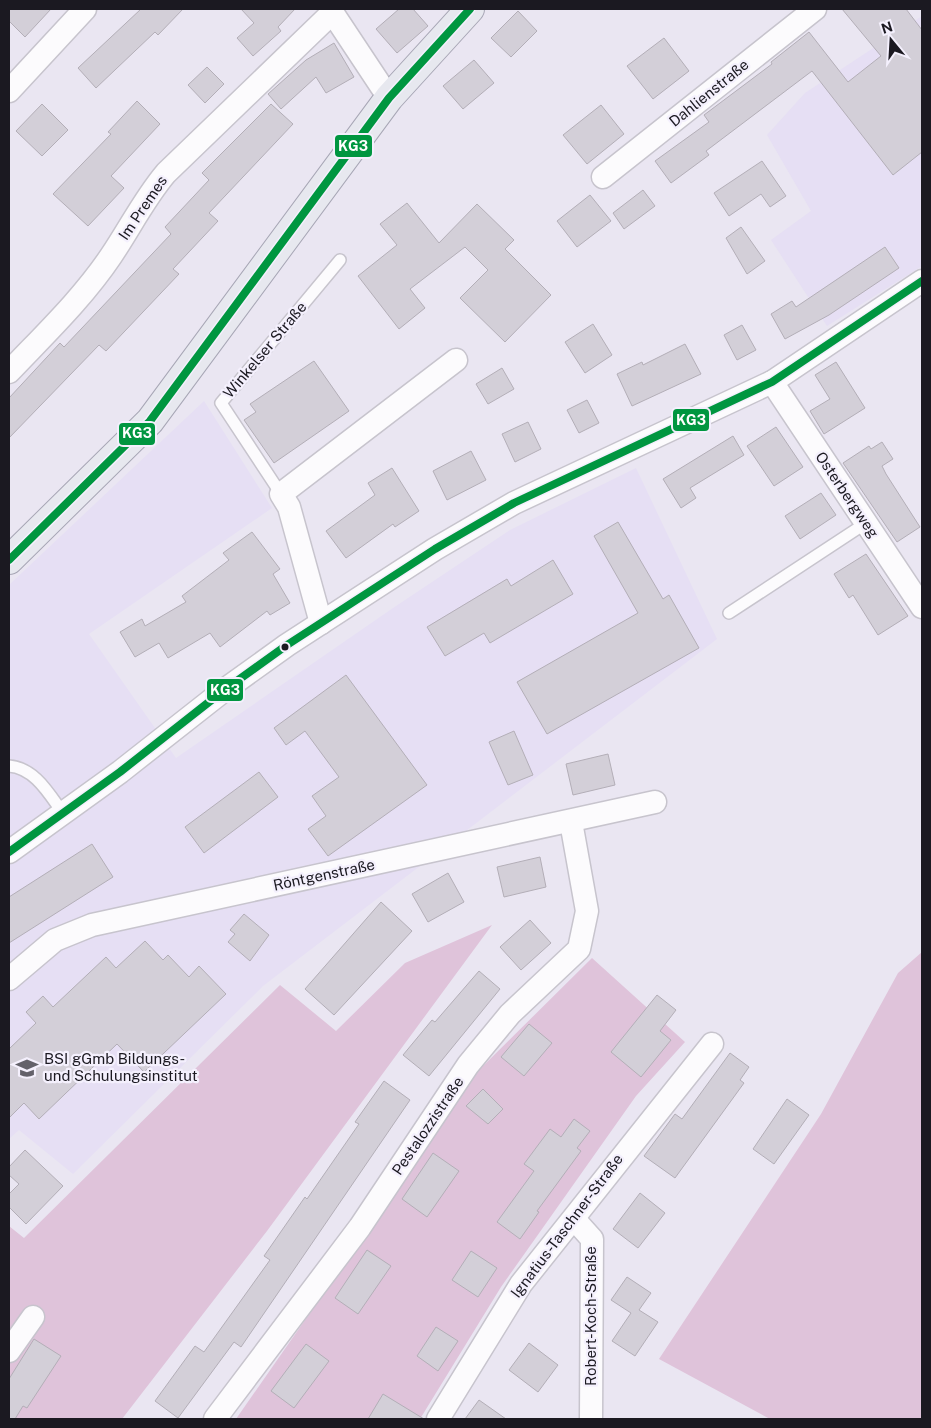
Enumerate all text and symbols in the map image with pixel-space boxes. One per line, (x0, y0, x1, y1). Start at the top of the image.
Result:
north arrow (866, 15, 916, 65)
text: N (879, 18, 895, 37)
street label: Dahlienstraße (666, 55, 752, 130)
line badge: KG3 (334, 134, 373, 158)
text: KG3 (338, 138, 368, 154)
street label: Im Premes (115, 172, 170, 243)
street label: Winkelser Straße (220, 298, 310, 401)
line badge: KG3 (672, 408, 710, 432)
text: KG3 (676, 412, 706, 428)
line badge: KG3 (118, 422, 156, 446)
text: KG3 (122, 425, 152, 441)
street label: Osterbergweg (812, 448, 882, 541)
unlabelled marker (280, 642, 290, 652)
line badge: KG3 (206, 678, 244, 702)
text: KG3 (210, 682, 240, 698)
street label: Röntgenstraße (272, 855, 376, 894)
place label: BSI gGmb Bildungs- und Schulungsinstitut (44, 1050, 198, 1084)
school or university icon: BSI gGmb Bildungs- und Schulungsinstitut (14, 1055, 40, 1081)
street label: Pestalozzistraße (388, 1073, 467, 1178)
street label: Ignatius-Taschner-Straße (507, 1151, 626, 1301)
street label: Robert-Koch-Straße (582, 1246, 599, 1386)

